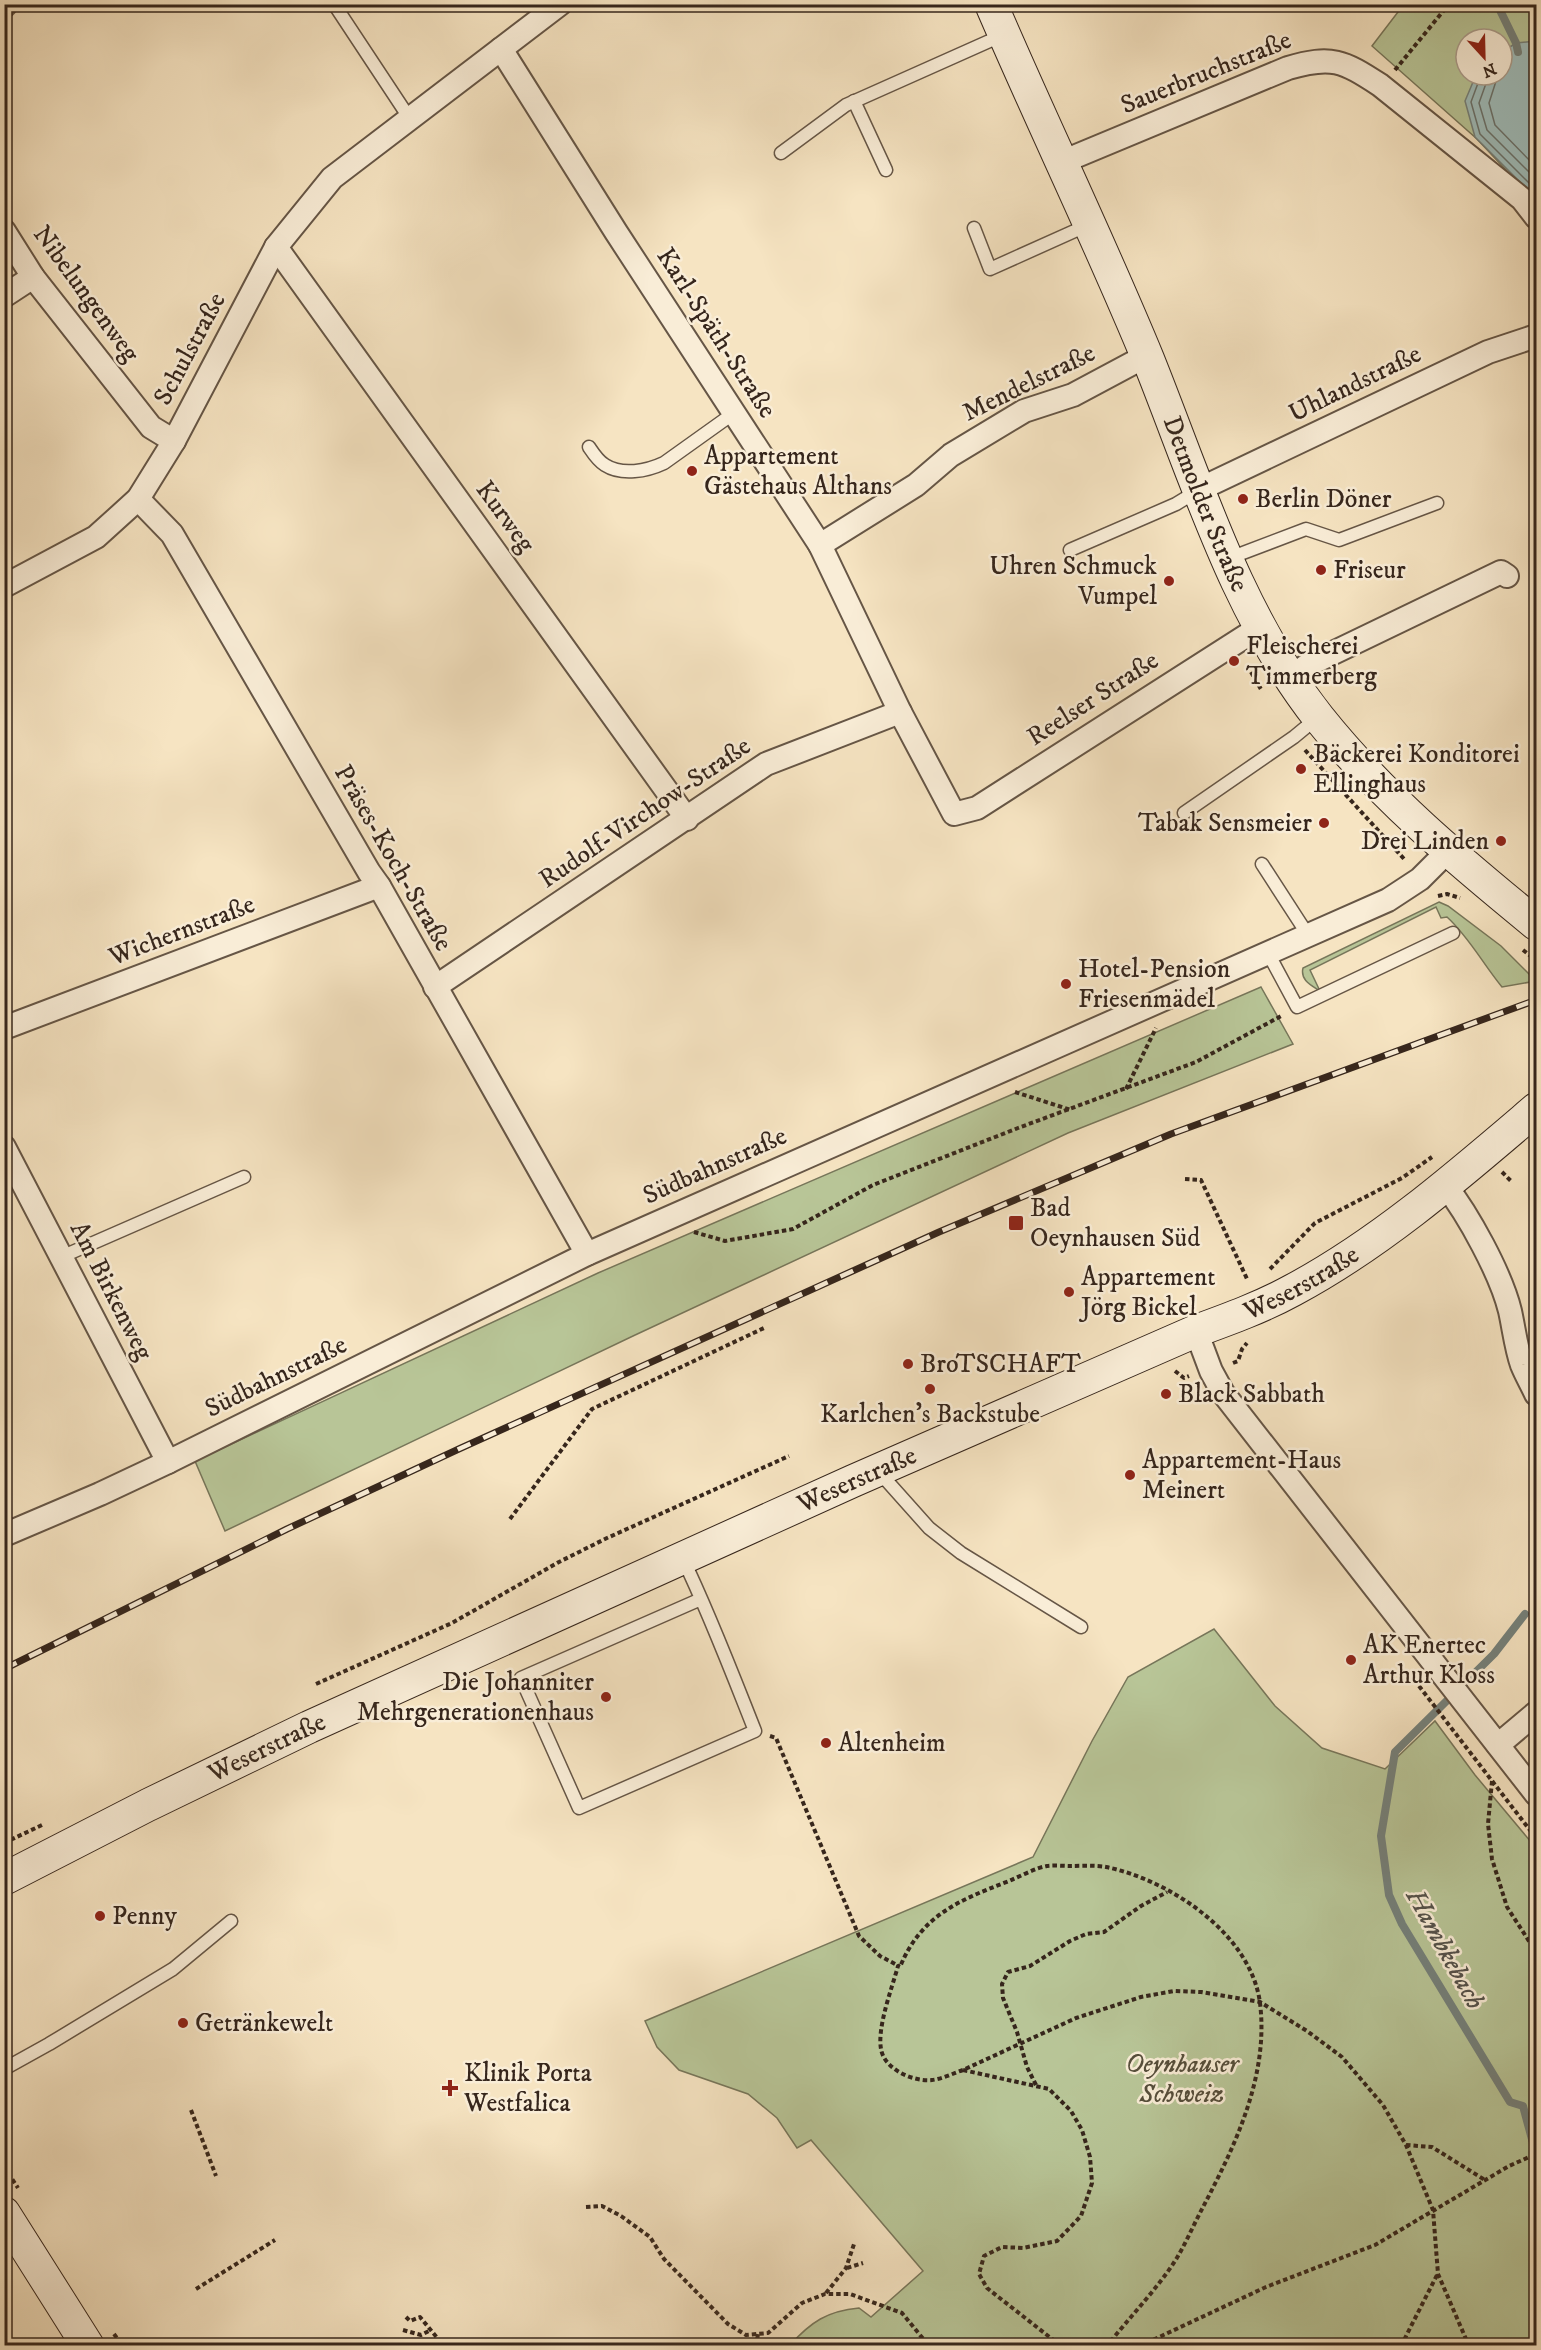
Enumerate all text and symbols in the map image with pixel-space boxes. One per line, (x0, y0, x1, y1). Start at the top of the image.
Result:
street label: Sauerbruchstraße (1116, 24, 1296, 122)
north arrow (1454, 27, 1514, 87)
text: N (1479, 58, 1499, 82)
street label: Nibelungenweg (25, 219, 147, 369)
street label: Karl-Späth-Straße (649, 242, 783, 424)
street label: Schulstraße (147, 287, 233, 411)
street label: Mendelstraße (957, 337, 1101, 429)
street label: Uhlandstraße (1283, 338, 1427, 430)
street label: Detmolder Straße (1155, 411, 1256, 597)
place label: Appartement Gästehaus Althans (704, 440, 892, 503)
marker: Appartement Gästehaus Althans (685, 464, 699, 478)
street label: Kurweg (468, 475, 542, 560)
place label: Berlin Döner (1255, 483, 1392, 516)
marker: Berlin Döner (1236, 492, 1250, 506)
place label: Uhren Schmuck Vumpel (989, 550, 1157, 613)
place label: Friseur (1333, 554, 1406, 587)
marker: Friseur (1314, 563, 1328, 577)
marker: Uhren Schmuck Vumpel (1162, 574, 1176, 588)
place label: Fleischerei Timmerberg (1246, 630, 1377, 693)
street label: Reelser Straße (1021, 644, 1165, 754)
marker: Fleischerei Timmerberg (1227, 654, 1241, 668)
street label: Rudolf-Virchow-Straße (533, 730, 757, 896)
place label: Bäckerei Konditorei Ellinghaus (1313, 738, 1520, 801)
street label: Präses-Koch-Straße (326, 759, 460, 957)
marker: Bäckerei Konditorei Ellinghaus (1294, 762, 1308, 776)
place label: Tabak Sensmeier (1138, 807, 1312, 840)
marker: Tabak Sensmeier (1317, 816, 1331, 830)
place label: Drei Linden (1361, 825, 1489, 858)
marker: Drei Linden (1494, 834, 1508, 848)
street label: Wichernstraße (104, 888, 260, 974)
place label: Hotel-Pension Friesenmädel (1078, 953, 1231, 1016)
marker: Hotel-Pension Friesenmädel (1059, 977, 1073, 991)
street label: Südbahnstraße (638, 1120, 792, 1212)
place label: Bad Oeynhausen Süd (1030, 1192, 1200, 1255)
marker: Bad Oeynhausen Süd (1007, 1214, 1025, 1232)
street label: Am Birkenweg (62, 1216, 160, 1366)
street label: Weserstraße (1238, 1238, 1365, 1328)
place label: Appartement Jörg Bickel (1079, 1261, 1215, 1324)
marker: Appartement Jörg Bickel (1062, 1285, 1076, 1299)
street label: Südbahnstraße (200, 1328, 352, 1426)
place label: BroTSCHAFT (920, 1348, 1081, 1381)
marker: BroTSCHAFT (901, 1357, 915, 1371)
place label: Black Sabbath (1178, 1378, 1325, 1411)
marker: Karlchen's Backstube (923, 1382, 937, 1396)
marker: Black Sabbath (1159, 1387, 1173, 1401)
place label: Karlchen's Backstube (820, 1398, 1040, 1431)
street label: Weserstraße (791, 1439, 921, 1521)
place label: Appartement-Haus Meinert (1142, 1444, 1341, 1507)
marker: Appartement-Haus Meinert (1123, 1468, 1137, 1482)
place label: AK Enertec Arthur Kloss (1363, 1629, 1495, 1692)
marker: AK Enertec Arthur Kloss (1344, 1653, 1358, 1667)
place label: Die Johanniter Mehrgenerationenhaus (357, 1666, 594, 1729)
marker: Die Johanniter Mehrgenerationenhaus (599, 1690, 613, 1704)
street label: Weserstraße (202, 1705, 331, 1790)
place label: Altenheim (838, 1727, 946, 1760)
marker: Altenheim (819, 1736, 833, 1750)
water label: Hambkebach (1397, 1882, 1492, 2015)
place label: Penny (112, 1900, 177, 1933)
marker: Penny (93, 1909, 107, 1923)
place label: Getränkewelt (195, 2007, 333, 2040)
marker: Getränkewelt (176, 2016, 190, 2030)
park label: Oeynhauser Schweiz (1126, 2048, 1240, 2111)
place label: Klinik Porta Westfalica (463, 2057, 592, 2120)
marker: Klinik Porta Westfalica (441, 2079, 459, 2097)

